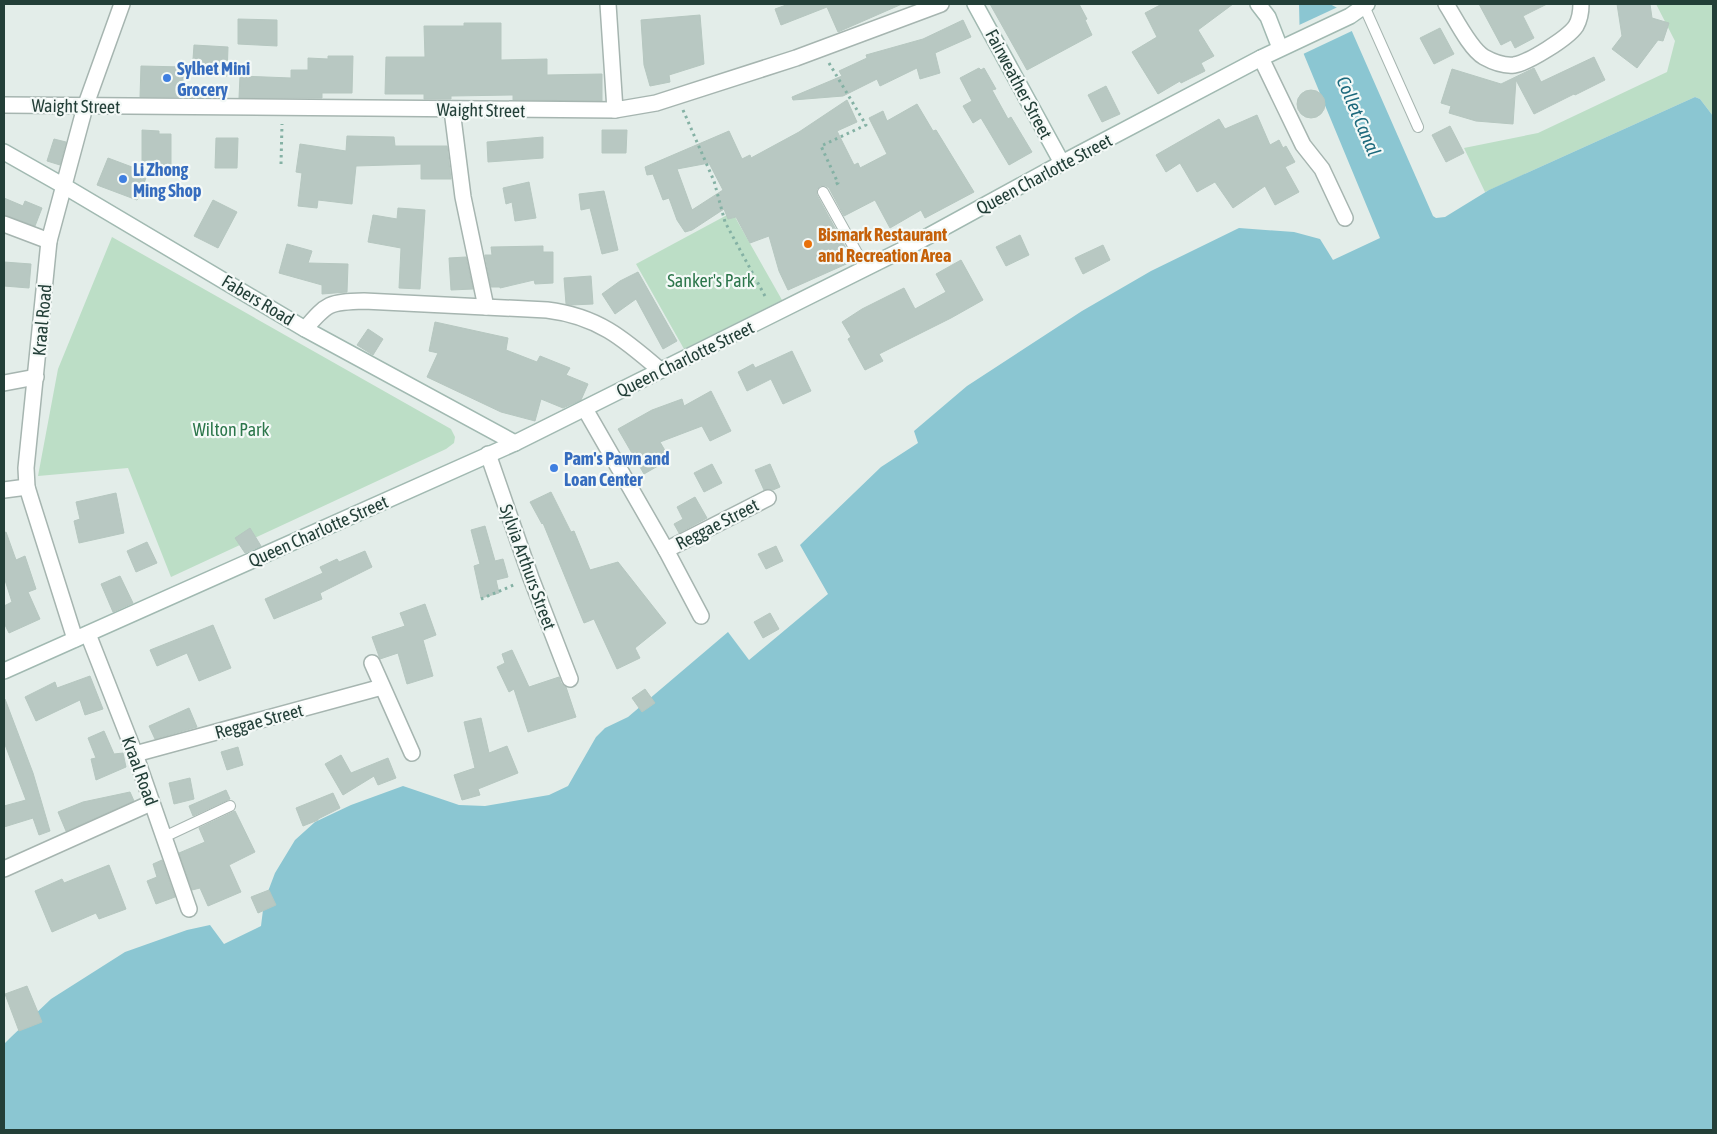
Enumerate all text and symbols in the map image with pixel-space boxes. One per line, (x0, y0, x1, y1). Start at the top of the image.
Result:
street label: Fairweather Street (981, 26, 1057, 142)
place label: Sylhet Mini Grocery (177, 58, 250, 100)
marker: Sylhet Mini Grocery (161, 72, 173, 84)
water label: Collet Canal (1332, 73, 1386, 159)
street label: Waight Street (32, 95, 120, 117)
street label: Waight Street (437, 99, 525, 121)
street label: Queen Charlotte Street (973, 129, 1115, 219)
place label: Li Zhong Ming Shop (133, 159, 201, 201)
marker: Li Zhong Ming Shop (117, 173, 129, 185)
place label: Bismark Restaurant and Recreation Area (818, 224, 951, 266)
marker: Bismark Restaurant and Recreation Area (802, 238, 814, 250)
street label: Fabers Road (218, 270, 298, 330)
park label: Sanker's Park (667, 270, 755, 291)
street label: Kraal Road (28, 283, 56, 357)
street label: Queen Charlotte Street (613, 317, 757, 401)
park label: Wilton Park (193, 419, 269, 440)
place label: Pam's Pawn and Loan Center (564, 448, 670, 490)
marker: Pam's Pawn and Loan Center (548, 462, 560, 474)
street label: Queen Charlotte Street (245, 491, 391, 571)
street label: Reggae Street (672, 494, 762, 554)
street label: Sylvia Arthurs Street (496, 501, 560, 633)
street label: Reggae Street (213, 699, 305, 743)
street label: Kraal Road (118, 734, 162, 808)

